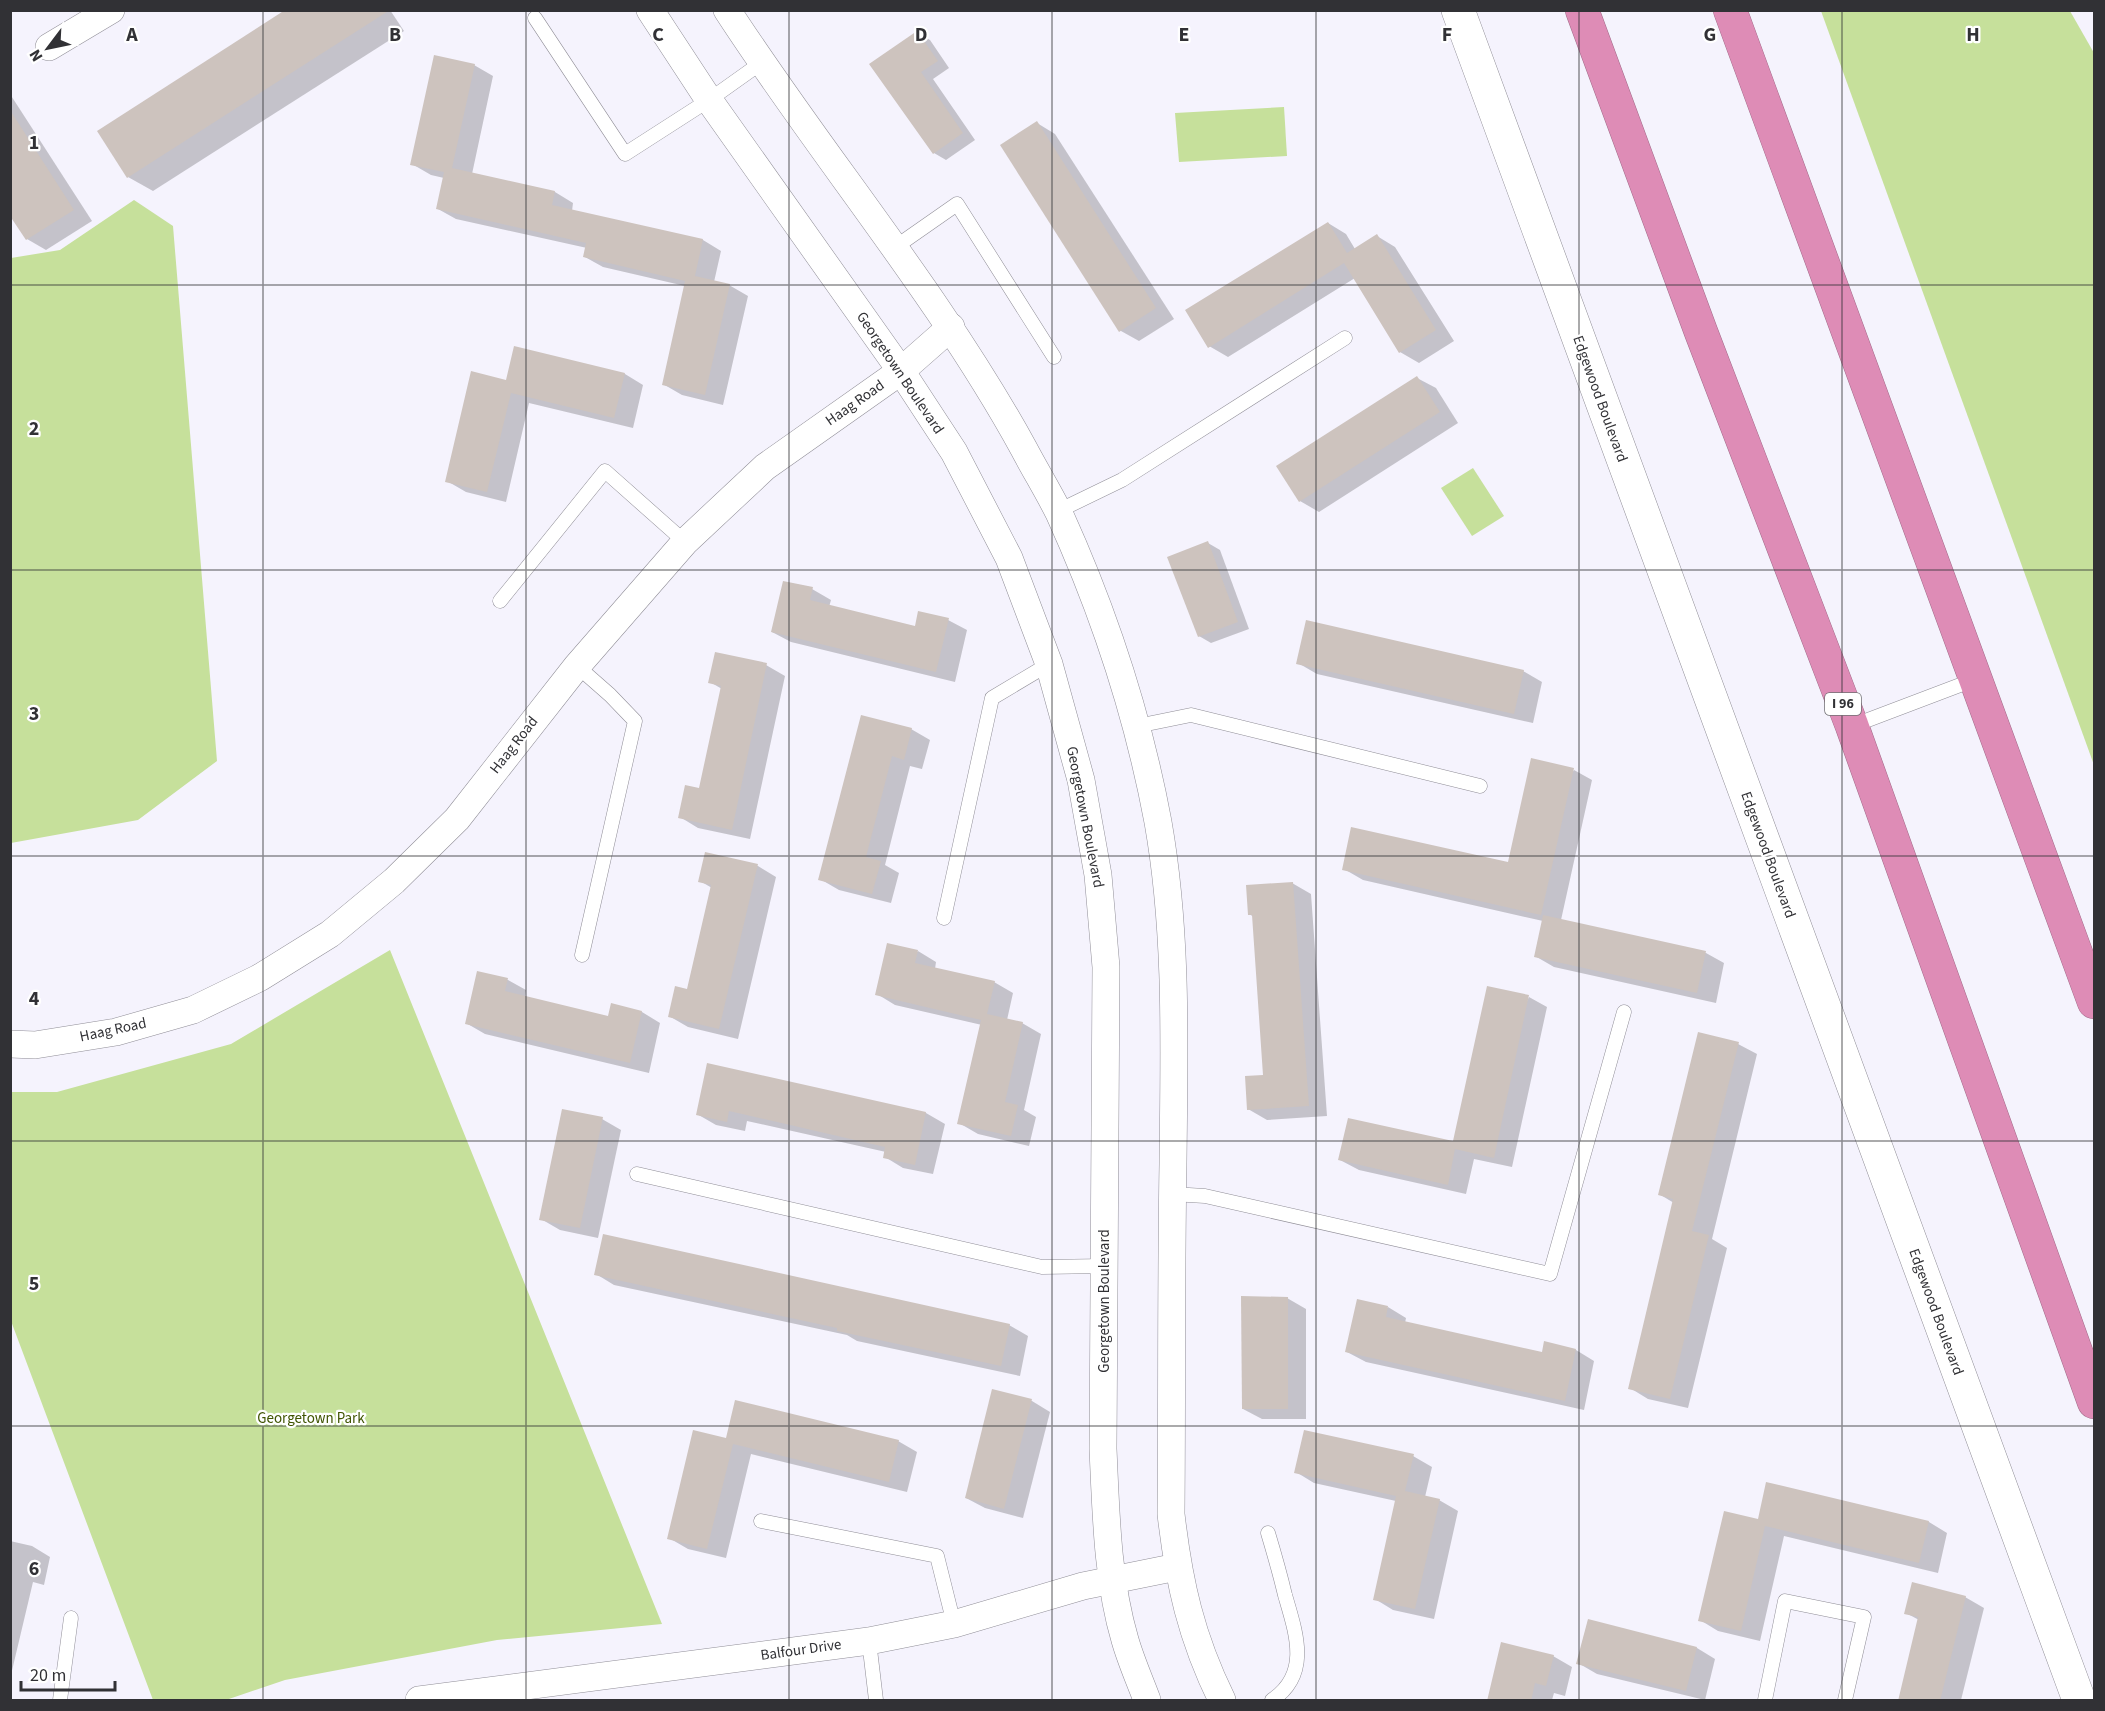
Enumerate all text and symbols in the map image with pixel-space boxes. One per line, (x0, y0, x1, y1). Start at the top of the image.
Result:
north arrow (18, 18, 78, 78)
text: A (125, 21, 138, 49)
text: B (389, 21, 401, 49)
text: C (652, 21, 664, 49)
text: D (915, 21, 927, 49)
text: E (1179, 21, 1189, 49)
text: F (1442, 21, 1452, 49)
text: G (1704, 21, 1716, 49)
text: H (1966, 21, 1980, 49)
text: N (24, 45, 48, 66)
text: 1 (29, 129, 39, 157)
street label: Georgetown Boulevard (851, 308, 949, 438)
street label: Edgewood Boulevard (1567, 333, 1633, 465)
street label: Haag Road (821, 375, 889, 431)
text: 2 (29, 415, 39, 443)
road number: I 96 (1825, 693, 1861, 715)
text: 3 (29, 700, 39, 728)
street label: Haag Road (485, 712, 543, 778)
street label: Georgetown Boulevard (1061, 745, 1109, 889)
street label: Edgewood Boulevard (1735, 789, 1801, 921)
text: 4 (29, 985, 40, 1013)
street label: Haag Road (78, 1013, 148, 1047)
street label: Georgetown Boulevard (1094, 1229, 1115, 1373)
street label: Edgewood Boulevard (1903, 1246, 1969, 1378)
text: 5 (29, 1270, 39, 1298)
park label: Georgetown Park (257, 1408, 365, 1429)
text: 6 (29, 1555, 39, 1583)
street label: Balfour Drive (759, 1634, 843, 1666)
scale bar (21, 1654, 116, 1692)
text: 20 m (30, 1663, 66, 1688)

